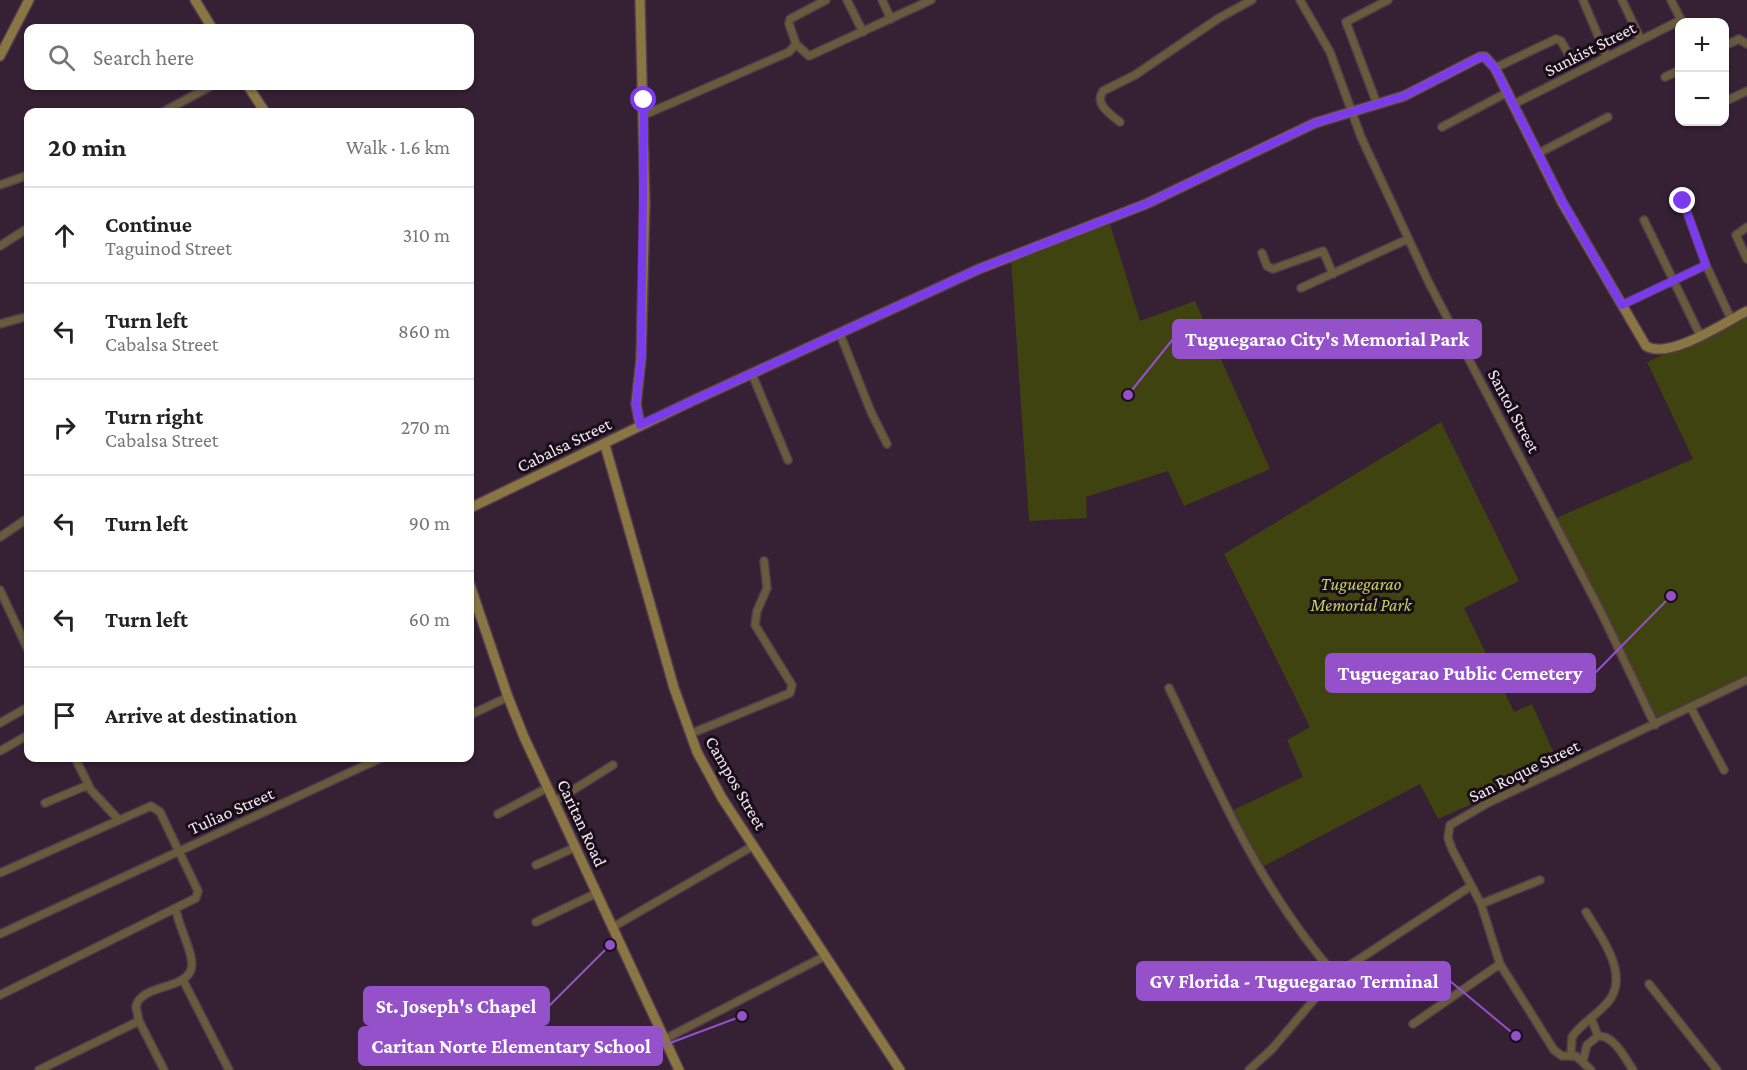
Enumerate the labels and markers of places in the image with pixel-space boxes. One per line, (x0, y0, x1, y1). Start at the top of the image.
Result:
callout: Tuguegarao City's Memorial Park (1173, 320, 1481, 358)
callout: Tuguegarao Public Cemetery (1326, 654, 1595, 692)
callout: GV Florida - Tuguegarao Terminal (1137, 962, 1450, 1000)
callout: St. Joseph's Chapel (364, 987, 549, 1025)
callout: Caritan Norte Elementary School (359, 1027, 662, 1065)

